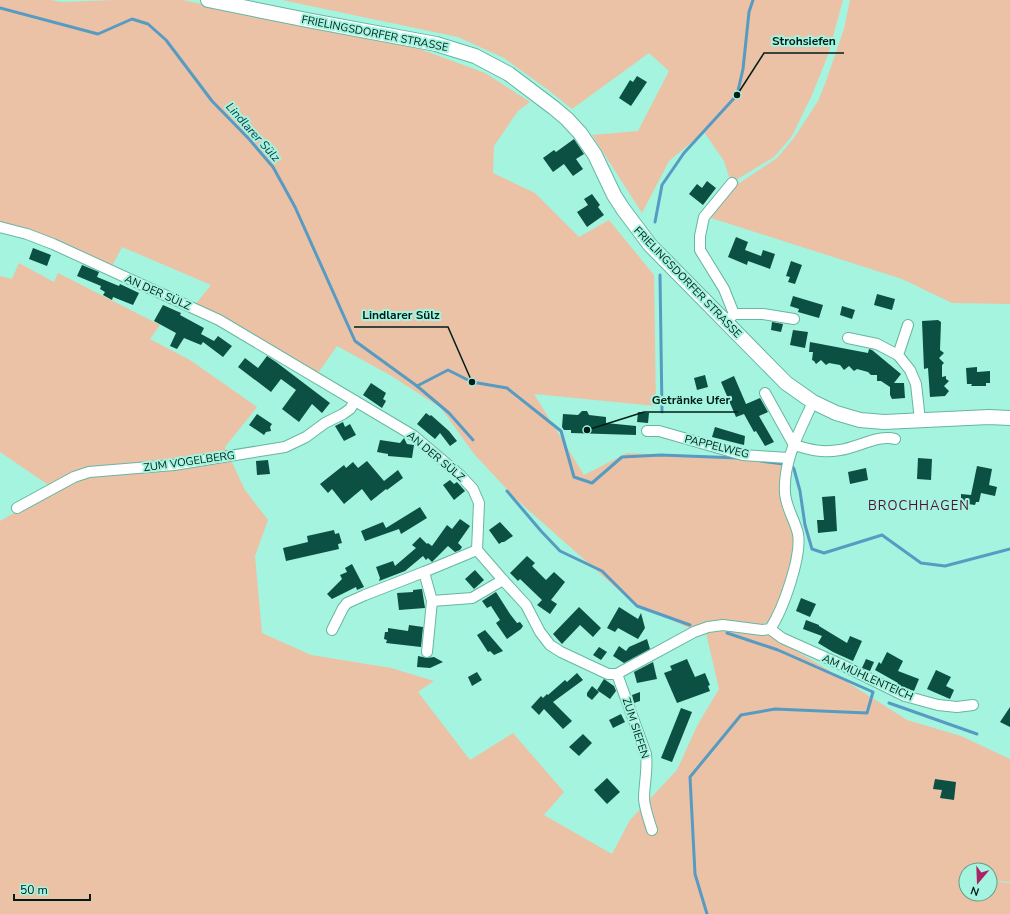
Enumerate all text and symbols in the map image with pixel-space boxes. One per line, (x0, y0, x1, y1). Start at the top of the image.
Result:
street label: FRIELINGSDORFER STRASSE (300, 12, 450, 55)
callout: Strohsiefen (764, 29, 844, 53)
text: Strohsiefen (772, 33, 836, 49)
water label: Lindlarer Sülz (222, 99, 284, 165)
street label: FRIELINGSDORFER STRASSE (630, 223, 745, 341)
street label: AN DER SÜLZ (122, 271, 194, 314)
callout: Lindlarer Sülz (354, 303, 448, 327)
text: Lindlarer Sülz (362, 307, 440, 323)
callout: Getränke Ufer (644, 388, 738, 412)
text: Getränke Ufer (652, 392, 731, 408)
street label: AN DER SÜLZ (404, 428, 468, 485)
street label: PAPPELWEG (683, 431, 751, 462)
street label: ZUM VOGELBERG (142, 448, 236, 475)
district label: BROCHHAGEN (868, 497, 970, 515)
street label: AM MÜHLENTEICH (820, 651, 916, 704)
street label: ZUM SIEFEN (619, 696, 652, 761)
north arrow (958, 862, 998, 902)
scale bar (14, 876, 90, 902)
text: 50 m (20, 882, 48, 898)
text: N (969, 883, 981, 899)

